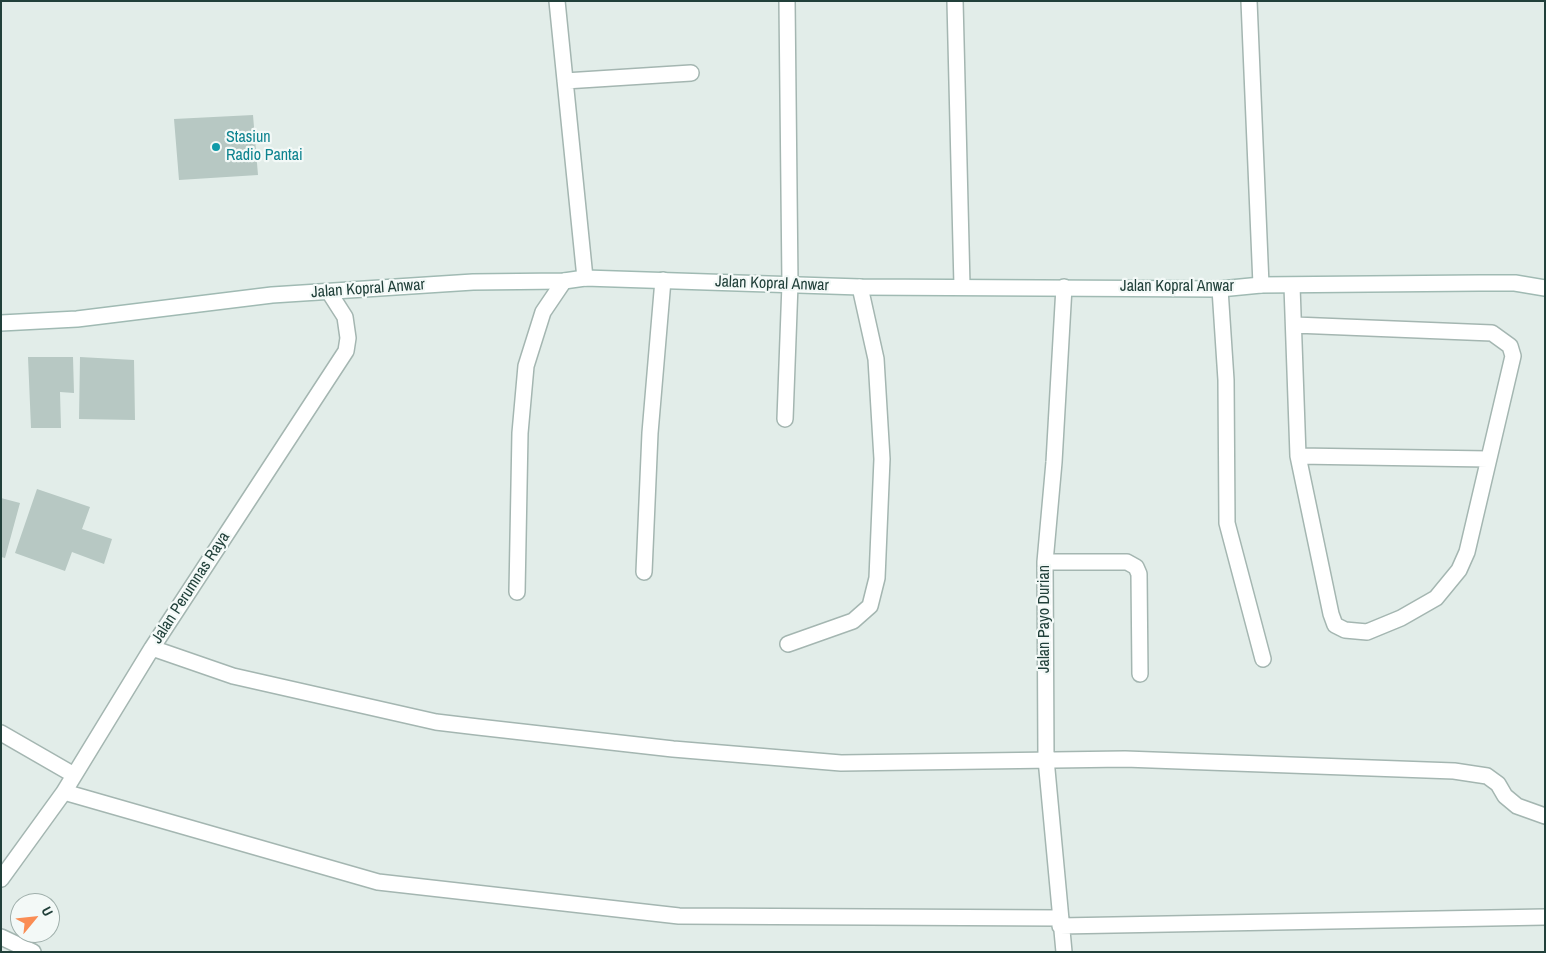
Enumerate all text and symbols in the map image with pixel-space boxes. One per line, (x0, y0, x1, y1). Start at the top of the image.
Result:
place label: Stasiun Radio Pantai (226, 128, 303, 166)
marker: Stasiun Radio Pantai (210, 141, 222, 153)
street label: Jalan Kopral Anwar (715, 272, 829, 296)
street label: Jalan Kopral Anwar (311, 275, 425, 303)
street label: Jalan Kopral Anwar (1120, 277, 1234, 297)
street label: Jalan Perumnas Raya (148, 529, 234, 647)
street label: Jalan Payo Durian (1035, 565, 1055, 673)
north arrow (10, 893, 60, 943)
text: U (37, 904, 57, 919)

